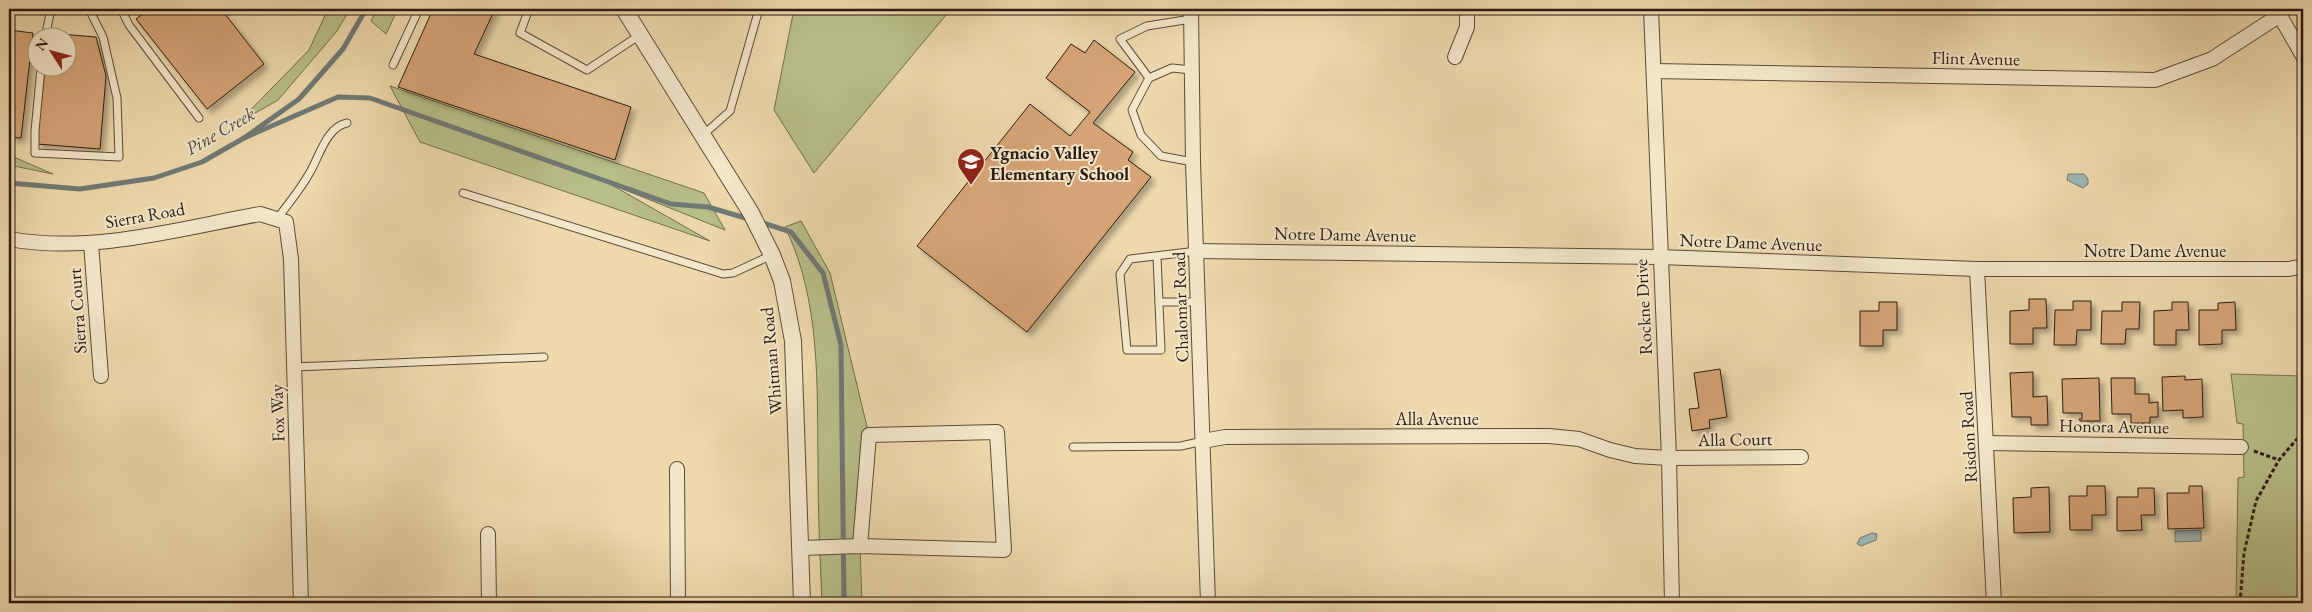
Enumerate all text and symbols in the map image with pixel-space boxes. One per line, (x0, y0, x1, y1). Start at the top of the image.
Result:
north arrow (28, 28, 78, 78)
text: N (31, 34, 52, 54)
street label: Flint Avenue (1932, 46, 2020, 70)
water label: Pine Creek (181, 101, 260, 161)
place label: Ygnacio Valley Elementary School (990, 141, 1129, 185)
school or university icon: Ygnacio Valley Elementary School (956, 147, 986, 186)
street label: Sierra Road (103, 197, 187, 233)
street label: Notre Dame Avenue (1274, 221, 1416, 247)
street label: Notre Dame Avenue (1679, 228, 1823, 256)
street label: Notre Dame Avenue (2084, 239, 2226, 262)
street label: Chalomar Road (1167, 250, 1193, 363)
street label: Rockne Drive (1629, 258, 1657, 356)
street label: Sierra Court (63, 267, 91, 354)
street label: Whitman Road (755, 305, 787, 416)
street label: Fox Way (264, 384, 290, 442)
street label: Risdon Road (1954, 390, 1982, 483)
street label: Alla Avenue (1394, 407, 1479, 430)
street label: Honora Avenue (2059, 414, 2169, 438)
street label: Alla Court (1696, 427, 1773, 451)

